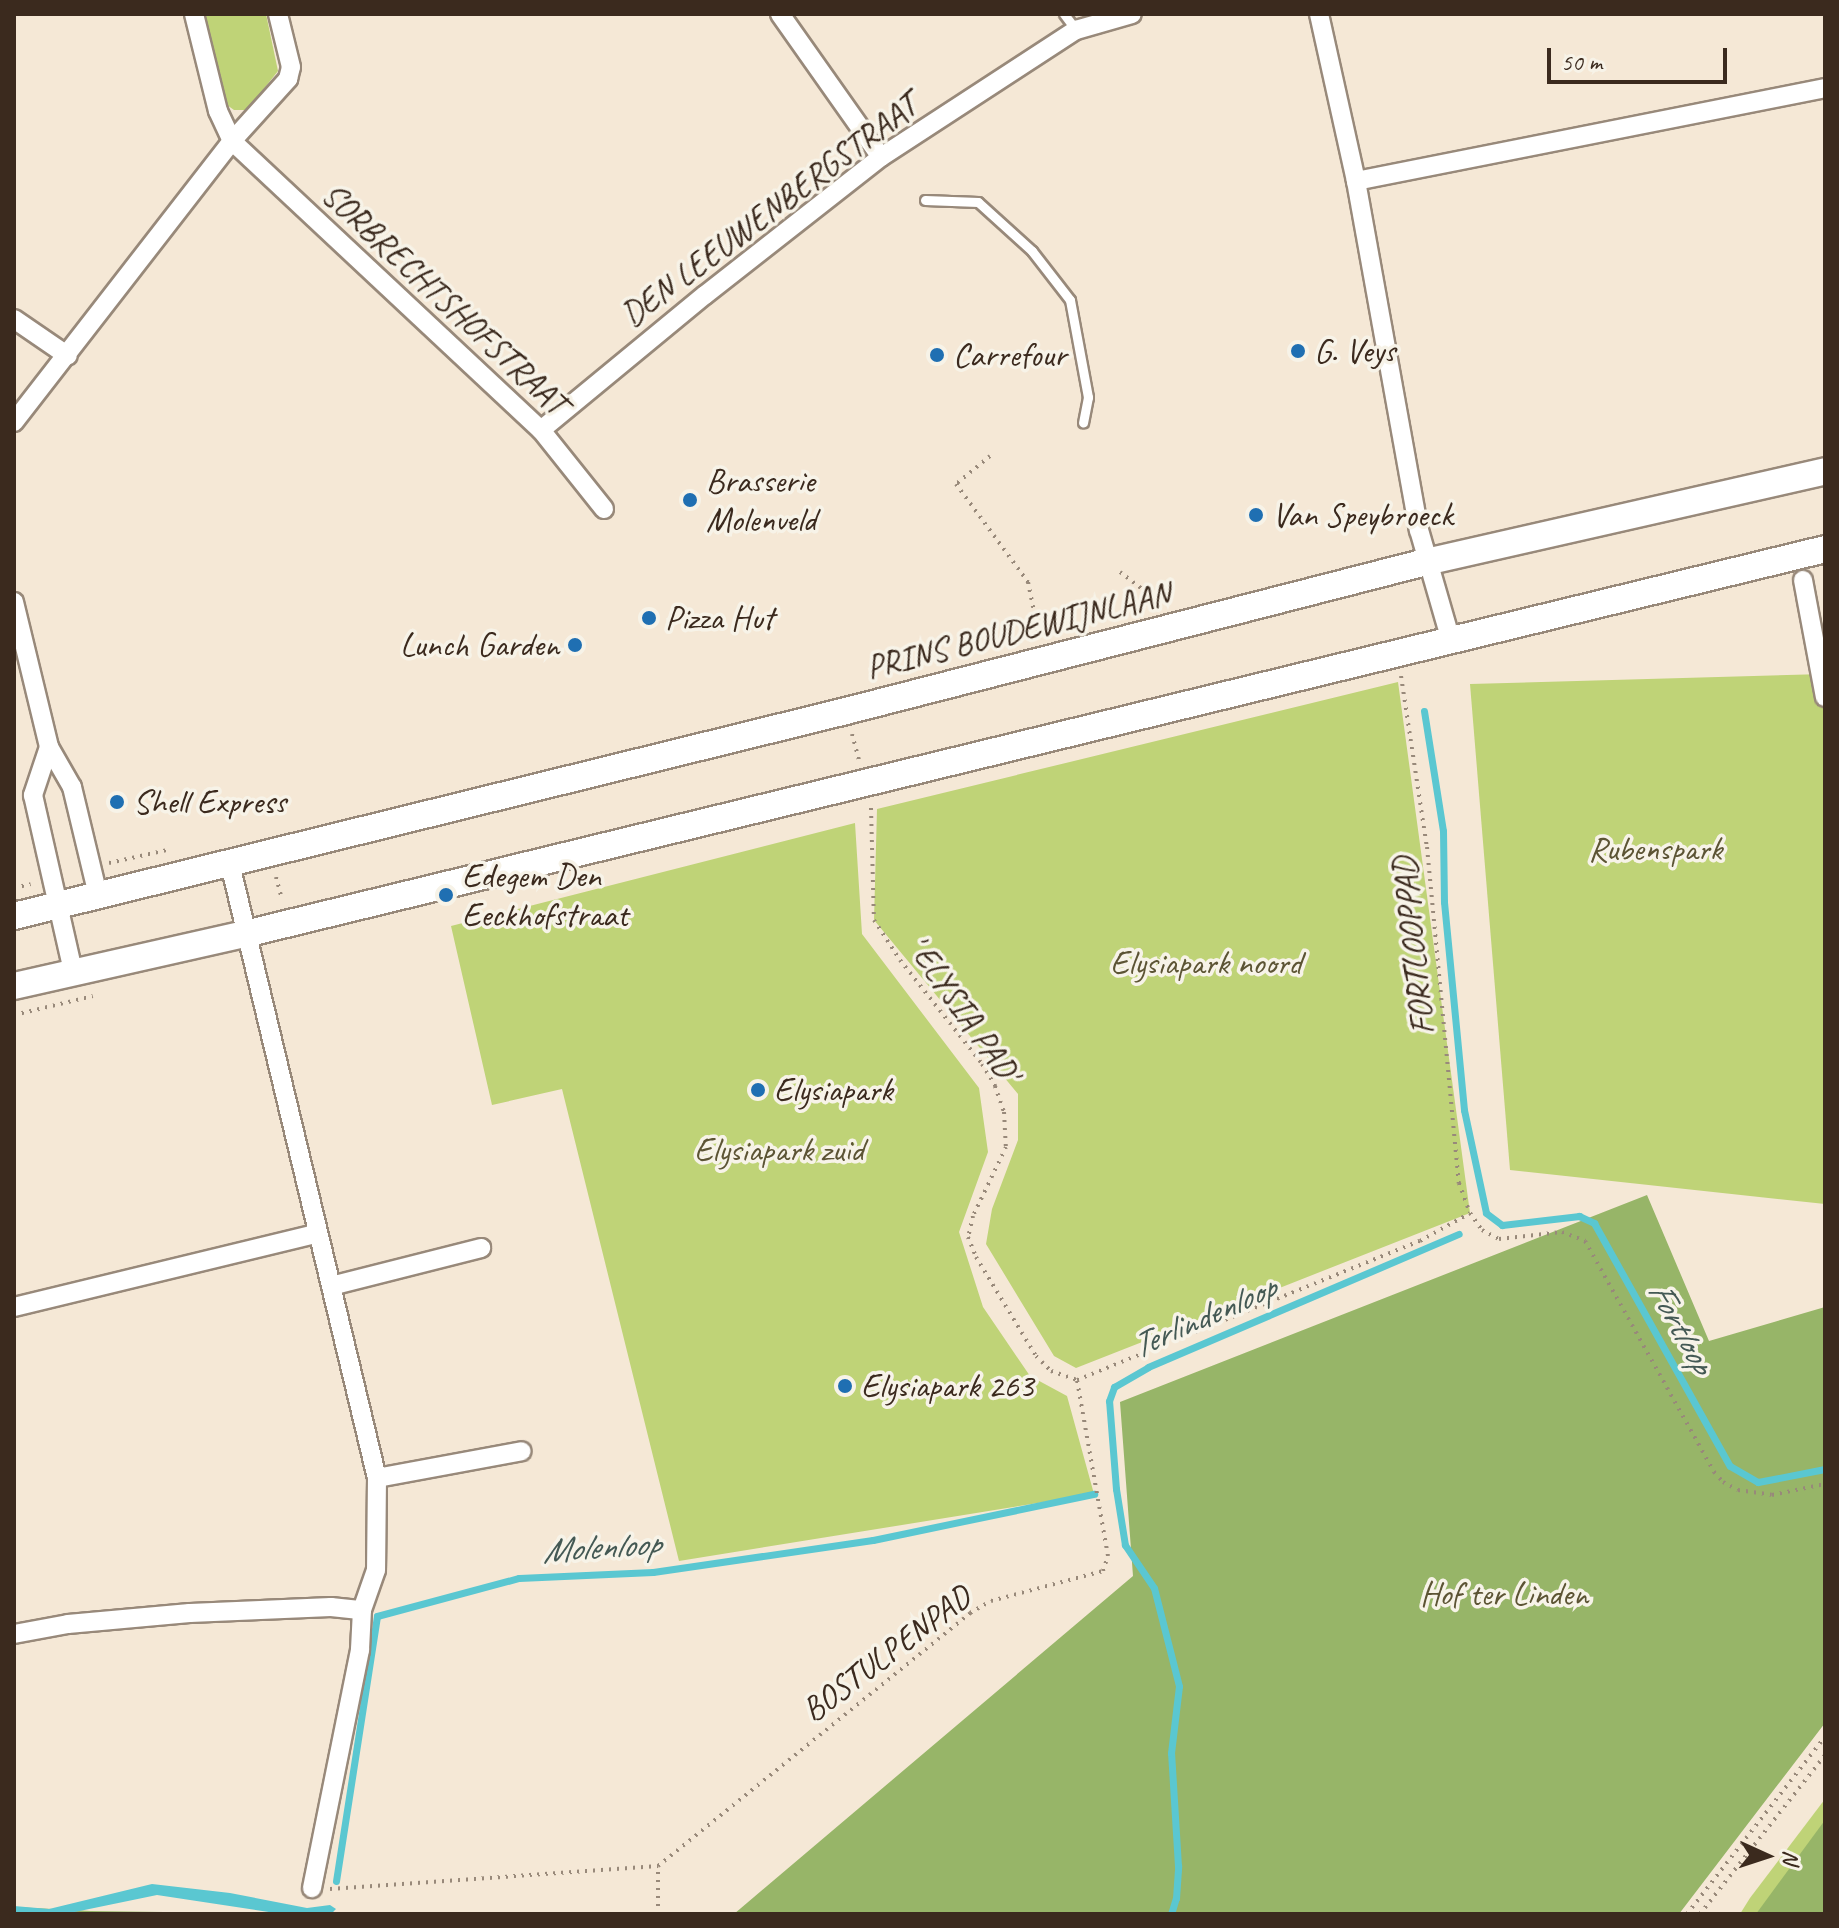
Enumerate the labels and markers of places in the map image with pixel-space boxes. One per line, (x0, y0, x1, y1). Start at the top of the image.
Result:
place label: G. Veys (1314, 331, 1395, 371)
place label: Carrefour (953, 335, 1066, 375)
marker: G. Veys (1289, 342, 1307, 360)
marker: Carrefour (928, 346, 946, 364)
place label: Brasserie Molenveld (706, 460, 816, 540)
marker: Brasserie Molenveld (681, 491, 699, 509)
place label: Van Speybroeck (1272, 495, 1452, 535)
marker: Van Speybroeck (1247, 506, 1265, 524)
place label: Pizza Hut (665, 598, 774, 638)
marker: Pizza Hut (640, 609, 658, 627)
place label: Lunch Garden (399, 625, 559, 665)
marker: Lunch Garden (566, 636, 584, 654)
place label: Shell Express (133, 782, 286, 822)
marker: Shell Express (108, 793, 126, 811)
place label: Edegem Den Eeckhofstraat (462, 855, 628, 934)
marker: Edegem Den Eeckhofstraat (437, 886, 455, 904)
place label: Elysiapark (774, 1070, 892, 1110)
marker: Elysiapark (749, 1081, 767, 1099)
place label: Elysiapark 263 (861, 1366, 1033, 1406)
marker: Elysiapark 263 (836, 1377, 854, 1395)

